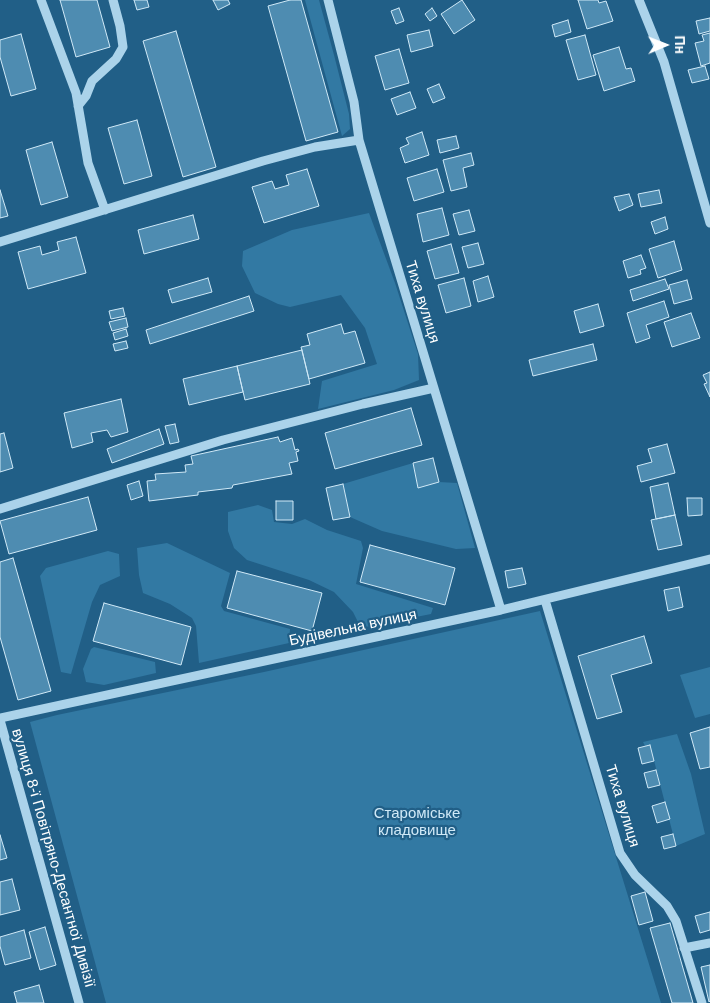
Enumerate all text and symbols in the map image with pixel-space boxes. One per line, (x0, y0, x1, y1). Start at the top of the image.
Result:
north arrow (640, 20, 690, 70)
text: Пн (672, 35, 688, 54)
street label: Тиха вулиця (401, 259, 443, 345)
street label: Будівельна вулиця (287, 606, 419, 650)
street label: вулиця 8-ї Повітряно-Десантної Дивізії (7, 727, 99, 989)
street label: Тиха вулиця (601, 763, 643, 849)
park label: Староміське кладовище (374, 805, 460, 840)

